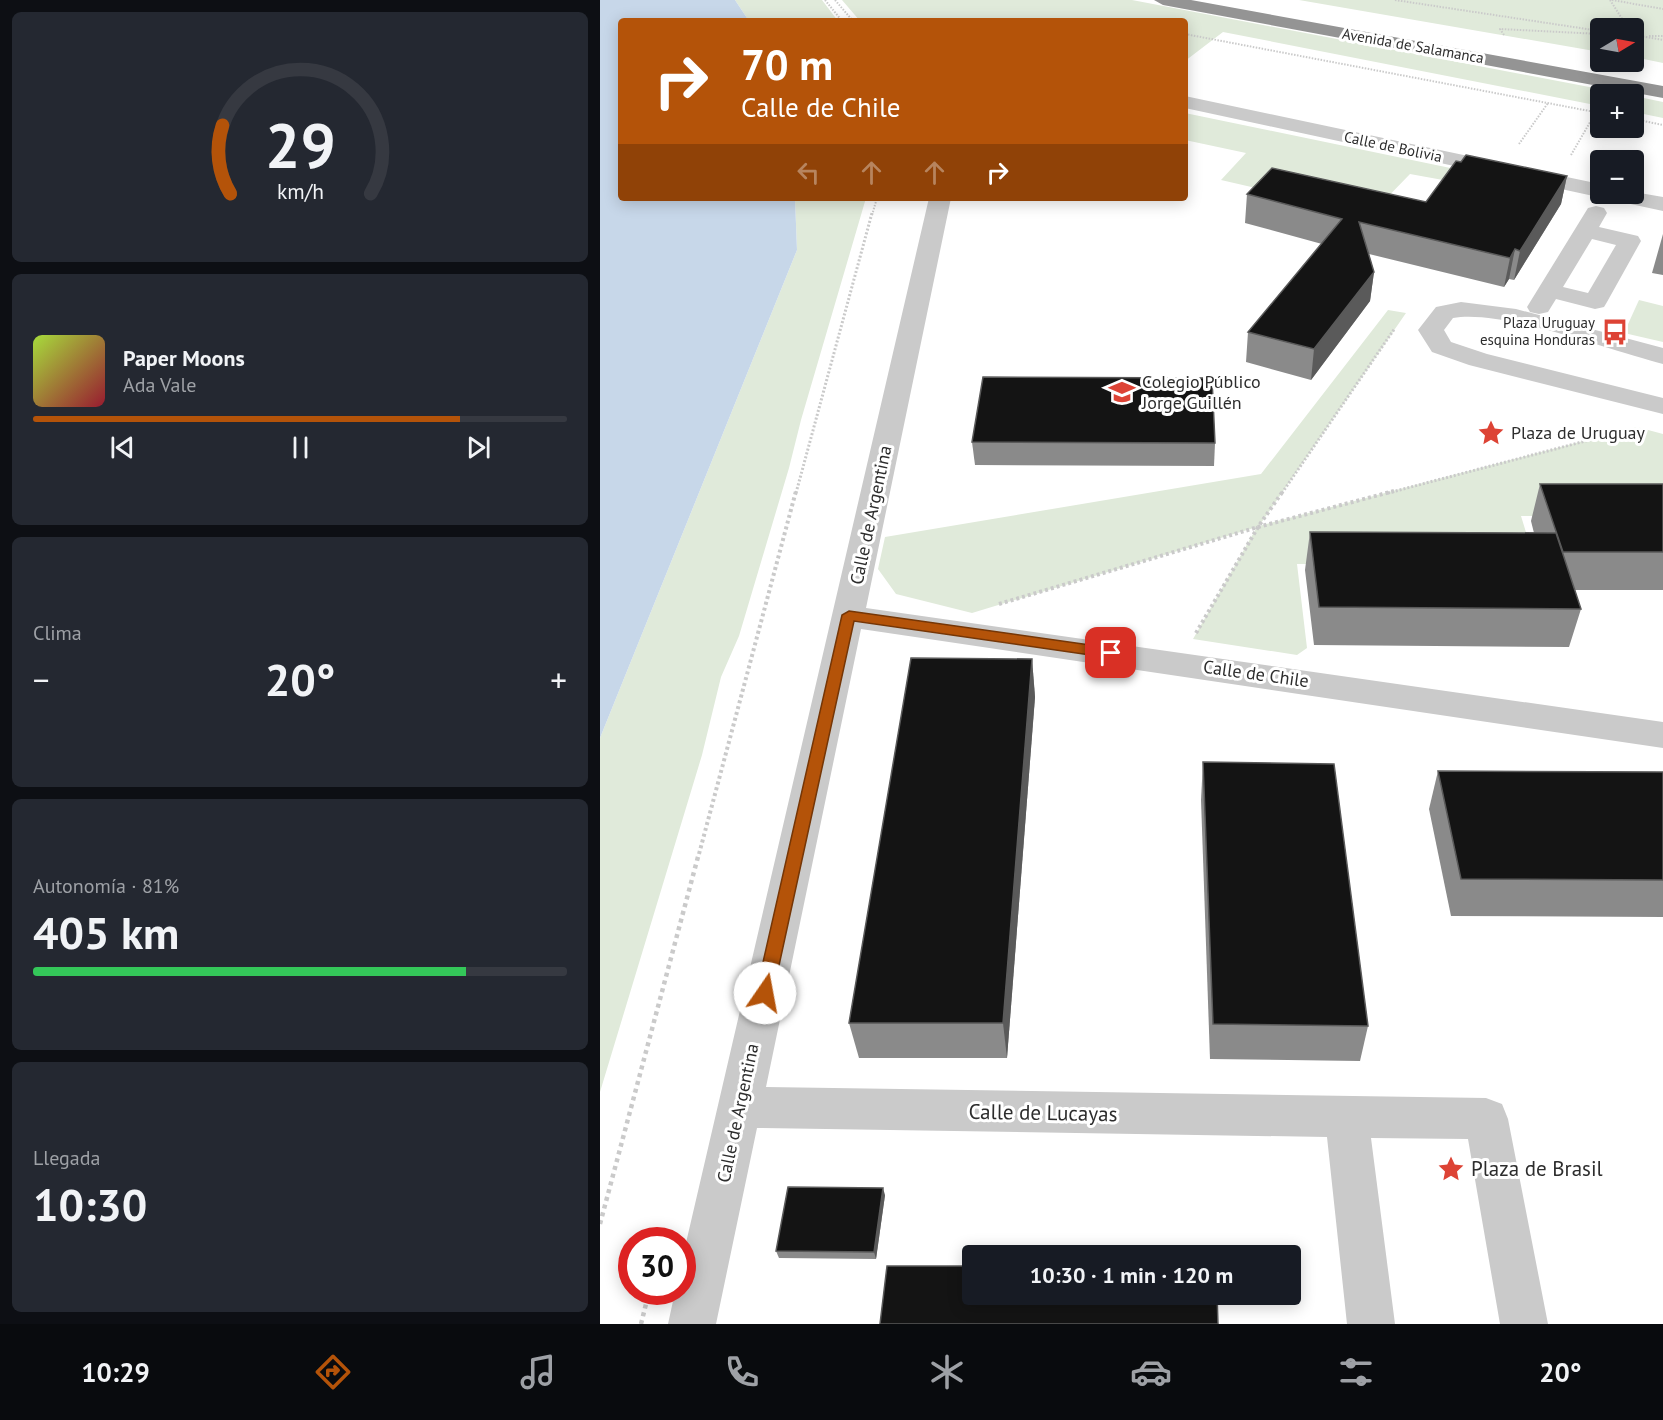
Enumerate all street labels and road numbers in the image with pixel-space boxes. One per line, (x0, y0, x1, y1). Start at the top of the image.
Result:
street label: Avenida de Salamanca (1341, 24, 1485, 67)
street label: Calle de Bolivia (1342, 127, 1444, 166)
street label: Calle de Argentina (845, 443, 896, 586)
street label: Calle de Chile (1202, 655, 1310, 692)
street label: Calle de Argentina (712, 1041, 763, 1184)
street label: Calle de Lucayas (968, 1098, 1118, 1127)

